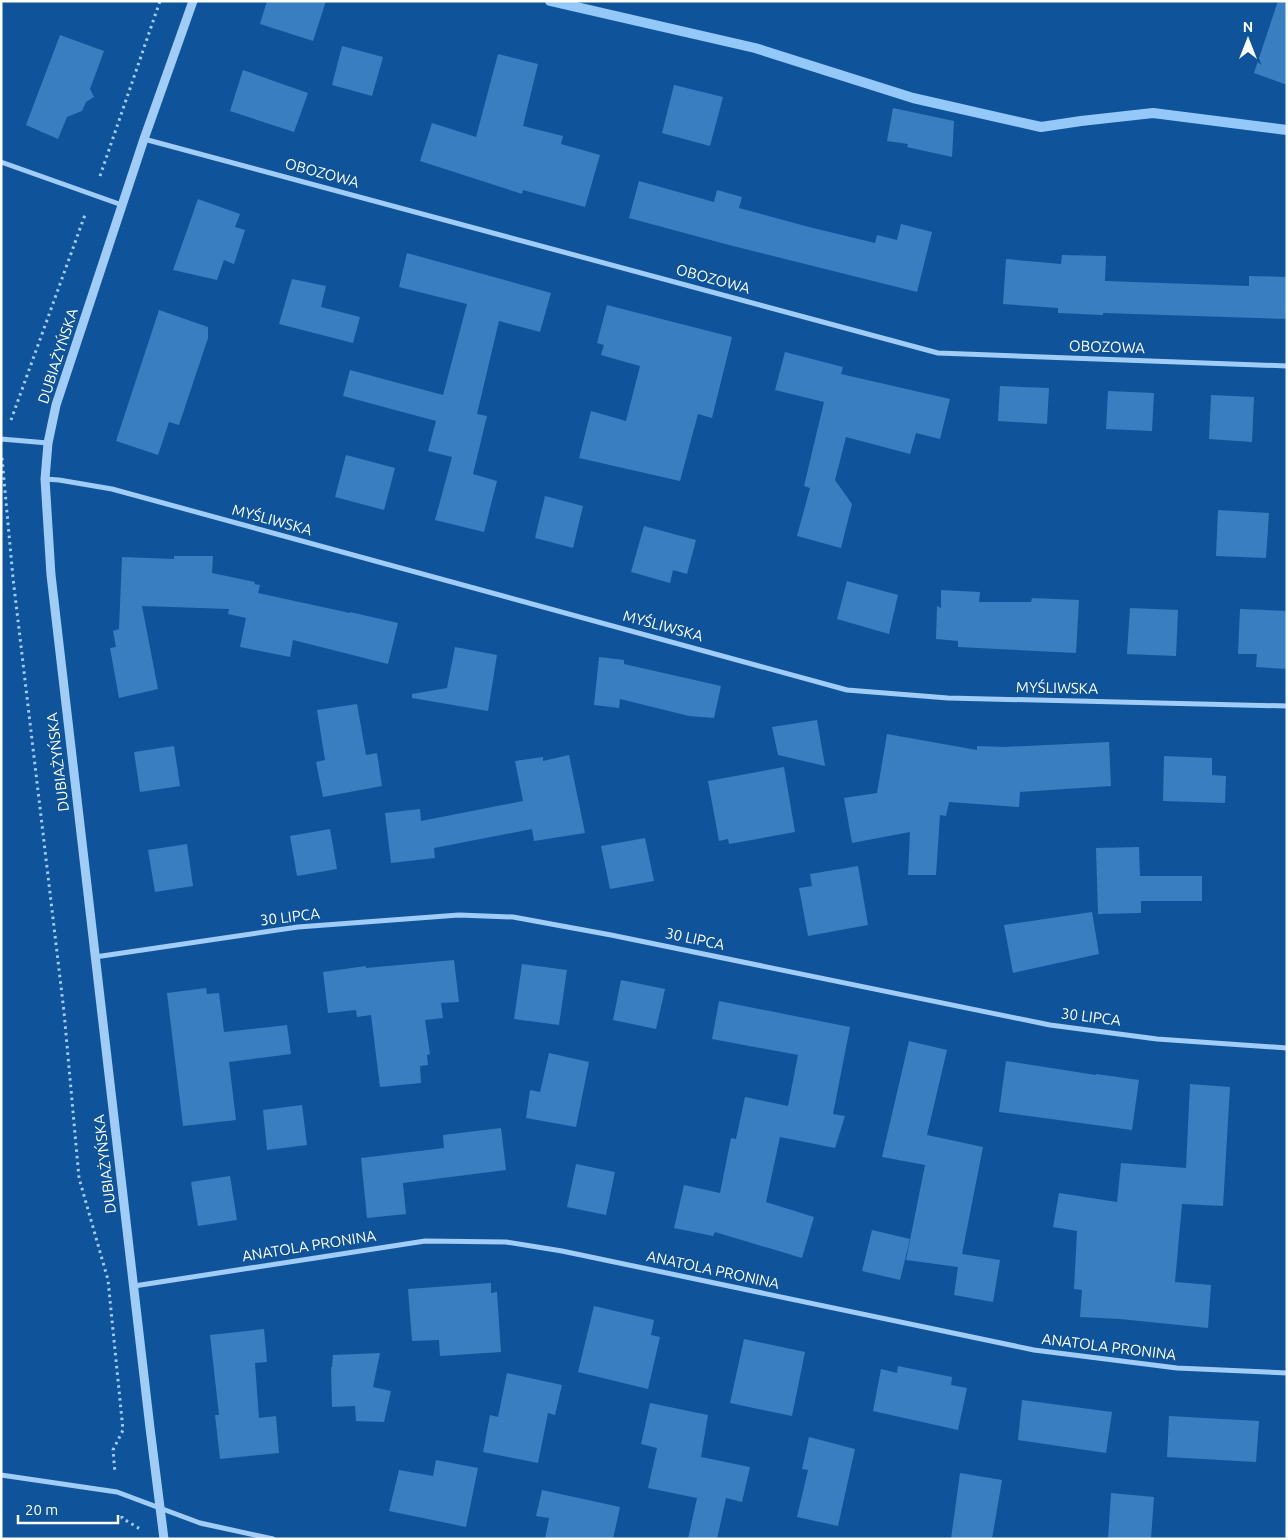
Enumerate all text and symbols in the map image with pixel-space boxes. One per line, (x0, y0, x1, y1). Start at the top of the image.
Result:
north arrow (1223, 15, 1273, 65)
text: N (1243, 19, 1253, 35)
street label: OBOZOWA (283, 154, 361, 191)
street label: OBOZOWA (674, 260, 752, 297)
street label: DUBIAŻYŃSKA (34, 306, 81, 406)
street label: OBOZOWA (1069, 337, 1146, 356)
street label: MYŚLIWSKA (230, 501, 314, 538)
street label: MYŚLIWSKA (621, 607, 705, 644)
street label: MYŚLIWSKA (1016, 678, 1098, 697)
street label: DUBIAŻYŃSKA (43, 711, 72, 812)
street label: 30 LIPCA (259, 904, 321, 929)
street label: 30 LIPCA (664, 924, 727, 953)
street label: 30 LIPCA (1060, 1004, 1122, 1029)
street label: DUBIAŻYŃSKA (90, 1113, 119, 1214)
street label: ANATOLA PRONINA (241, 1226, 377, 1264)
street label: ANATOLA PRONINA (645, 1247, 781, 1292)
street label: ANATOLA PRONINA (1041, 1330, 1177, 1363)
scale bar (18, 1492, 118, 1524)
text: 20 m (25, 1501, 58, 1518)

